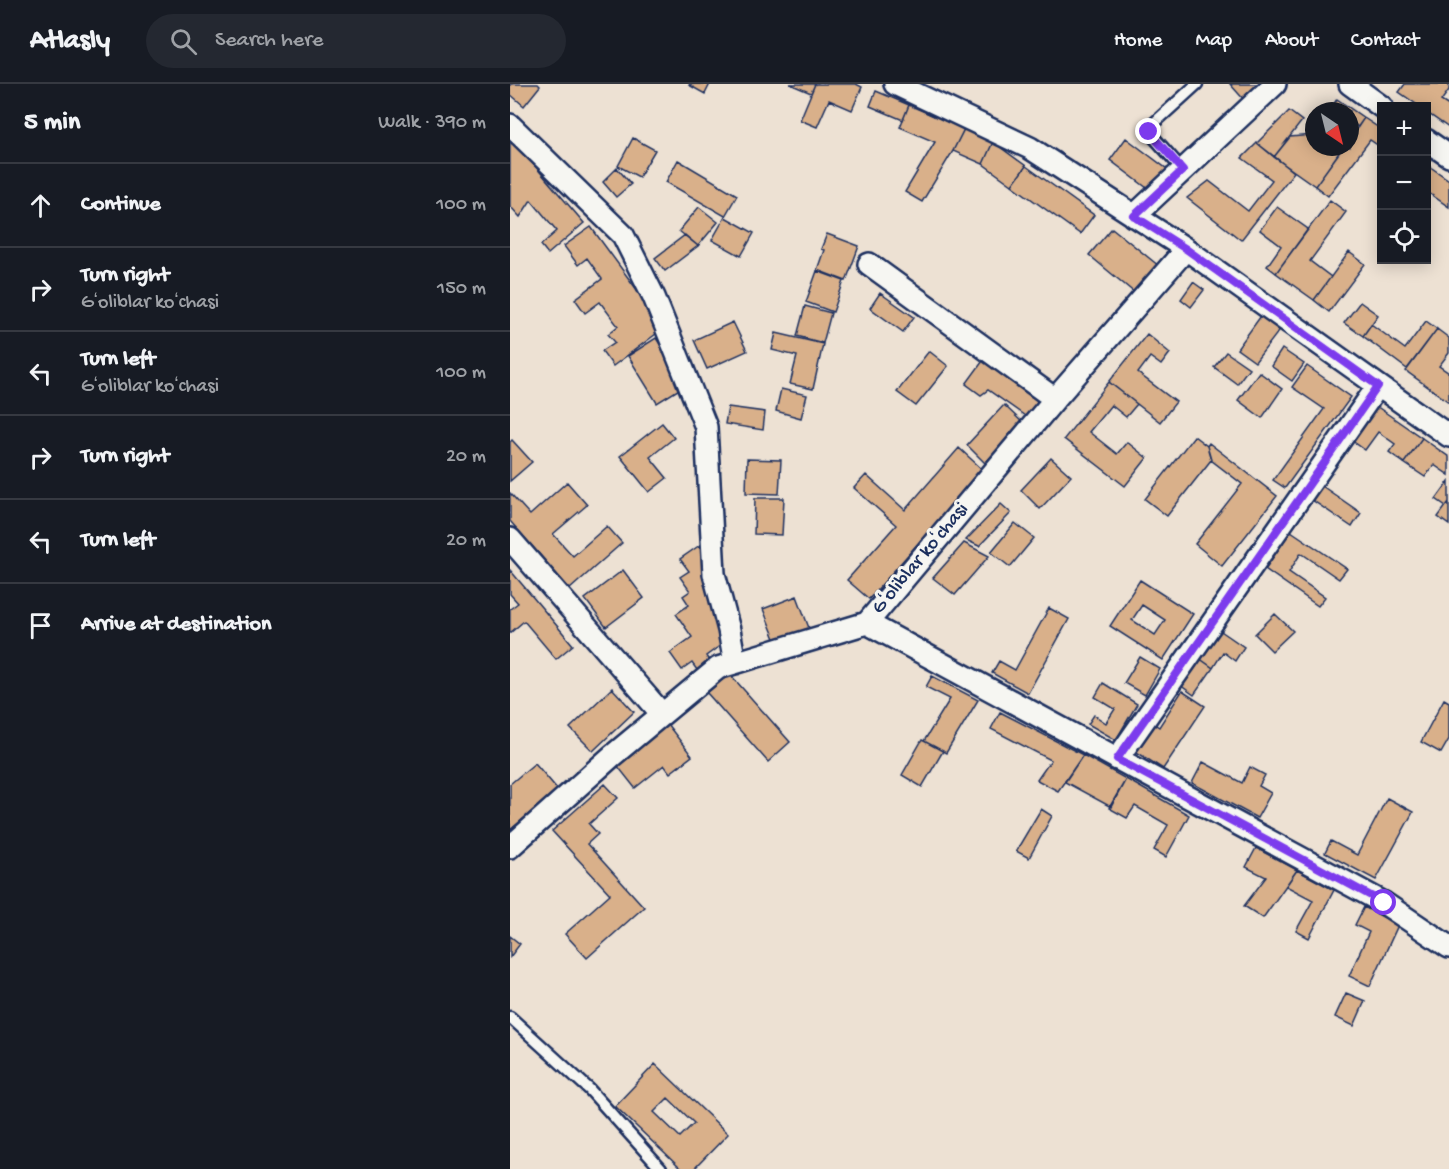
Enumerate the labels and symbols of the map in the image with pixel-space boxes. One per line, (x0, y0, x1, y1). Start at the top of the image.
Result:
north arrow (1305, 102, 1359, 156)
route end (1135, 118, 1161, 144)
street label: Gʻoliblar koʻchasi (868, 499, 974, 619)
route start (1370, 889, 1396, 915)

